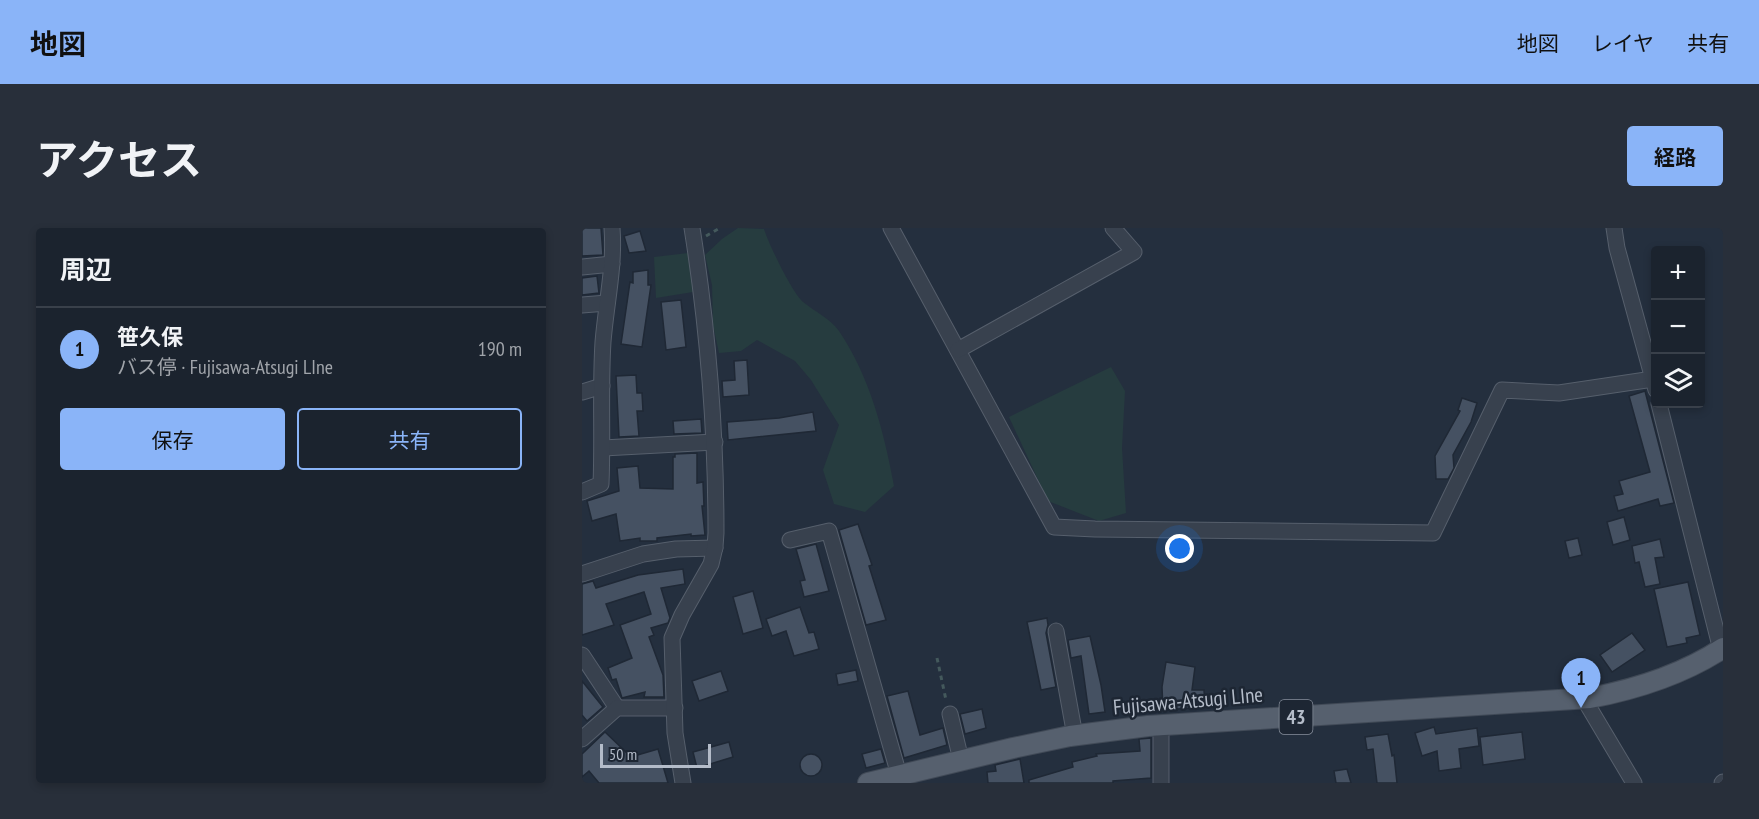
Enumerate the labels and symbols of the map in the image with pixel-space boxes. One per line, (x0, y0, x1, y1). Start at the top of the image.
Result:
your location (1165, 534, 1194, 563)
pin: 1 (1562, 658, 1600, 708)
street label: Fujisawa-Atsugi LIne (1112, 681, 1264, 721)
road number: 43 (1280, 700, 1312, 734)
scale bar (600, 741, 711, 768)

